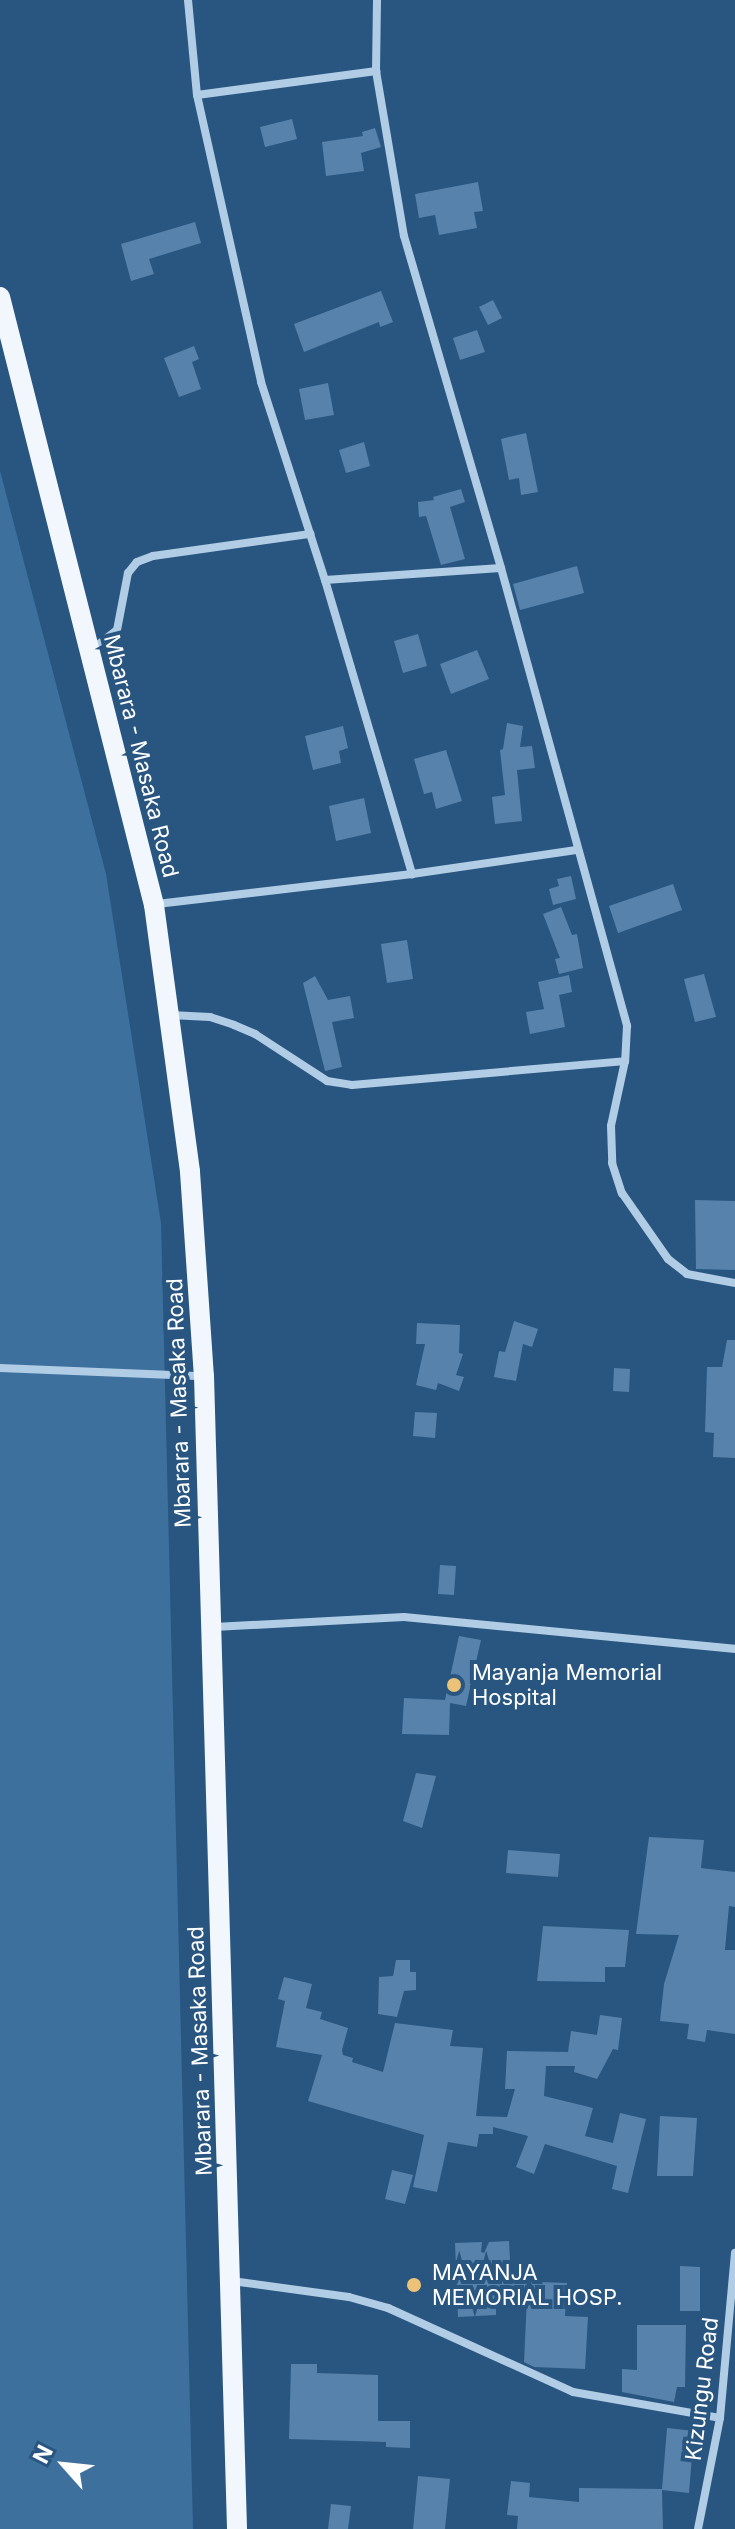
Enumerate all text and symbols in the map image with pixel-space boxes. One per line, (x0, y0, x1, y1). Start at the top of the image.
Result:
street label: Mbarara - Masaka Road (98, 632, 184, 880)
street label: Mbarara - Masaka Road (161, 1278, 197, 1528)
place label: Mayanja Memorial Hospital (472, 1659, 662, 1710)
marker: Mayanja Memorial Hospital (443, 1674, 465, 1696)
street label: Mbarara - Masaka Road (182, 1926, 218, 2176)
place label: MAYANJA MEMORIAL HOSP. (432, 2259, 623, 2310)
marker: MAYANJA MEMORIAL HOSP. (403, 2274, 425, 2296)
street label: Kizungu Road (680, 2316, 724, 2462)
north arrow (24, 2425, 104, 2505)
text: N (27, 2441, 58, 2467)

